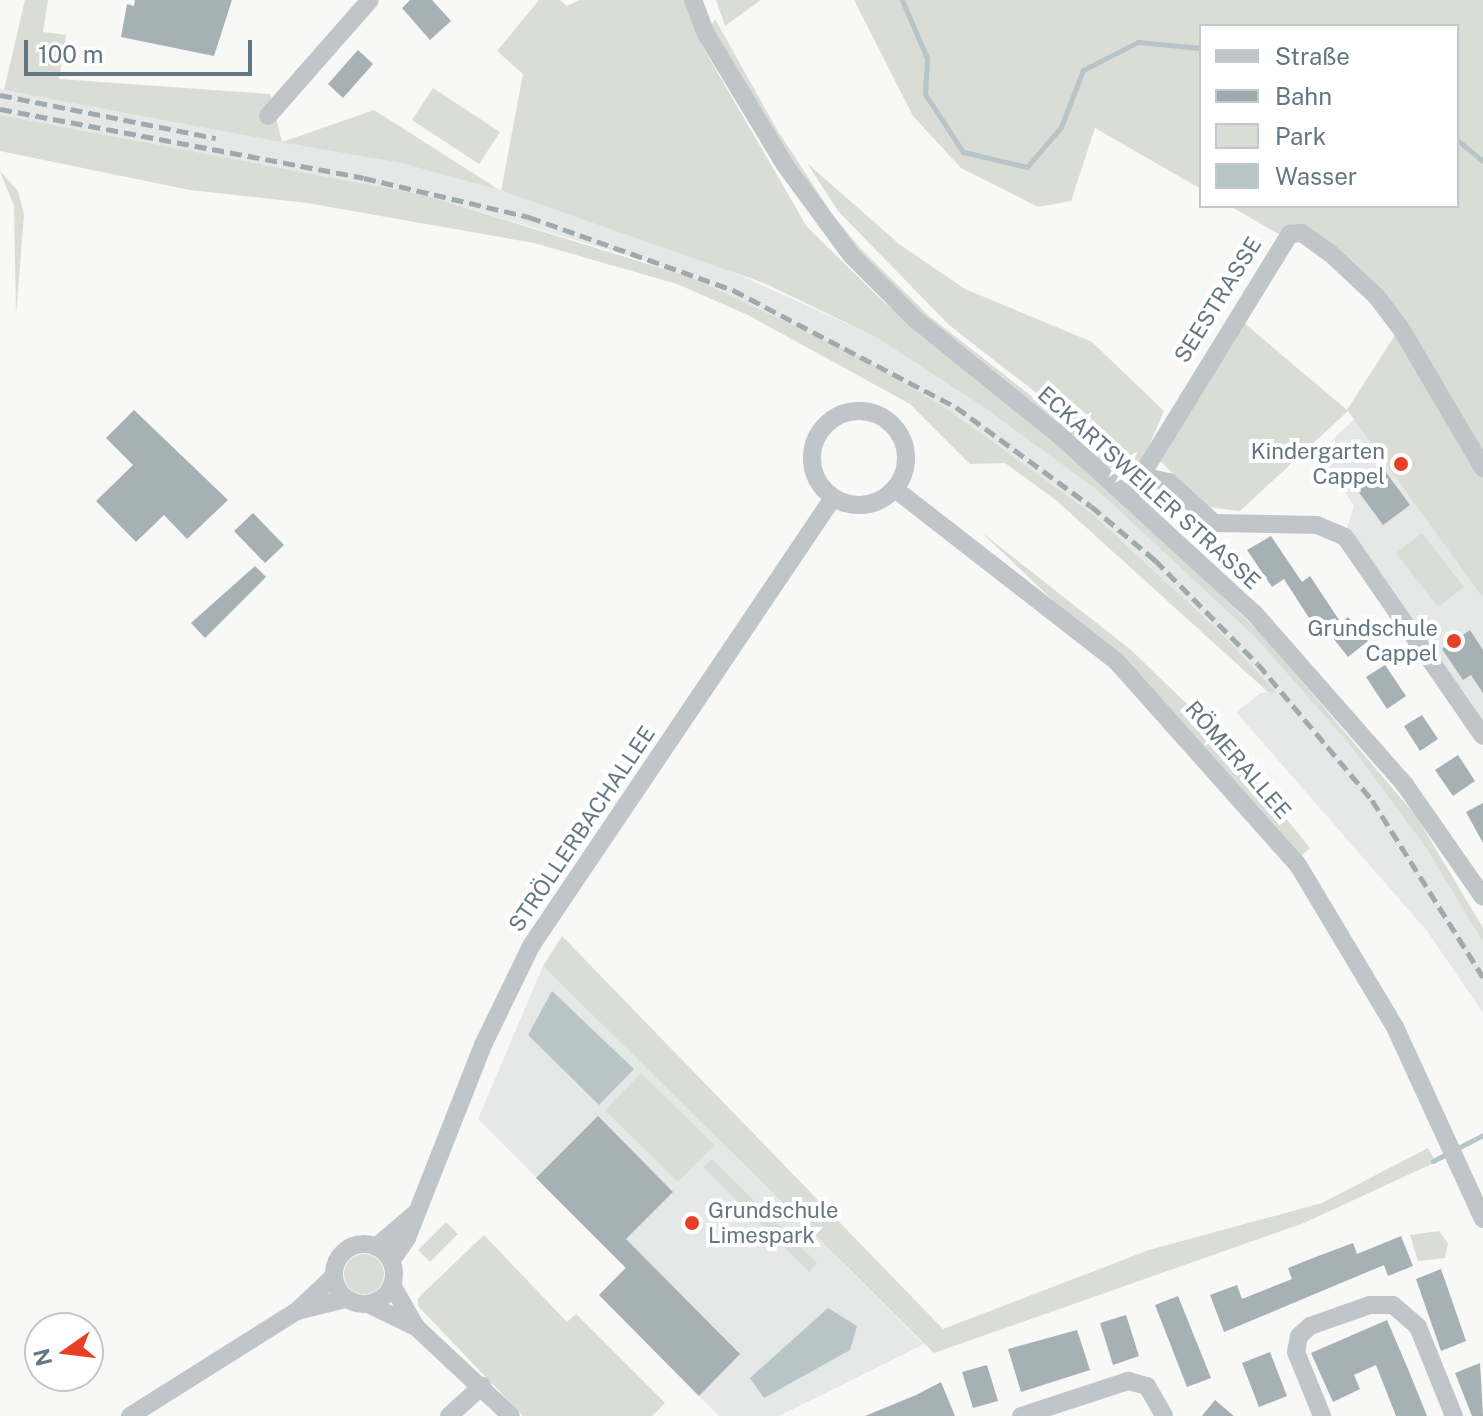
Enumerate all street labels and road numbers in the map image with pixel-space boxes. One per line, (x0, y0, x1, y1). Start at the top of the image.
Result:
street label: SEESTRASSE (1169, 232, 1267, 368)
street label: ECKARTSWEILER STRASSE (1032, 381, 1266, 595)
street label: RÖMERALLEE (1180, 696, 1296, 824)
street label: STRÖLLERBACHALLEE (503, 721, 661, 937)

